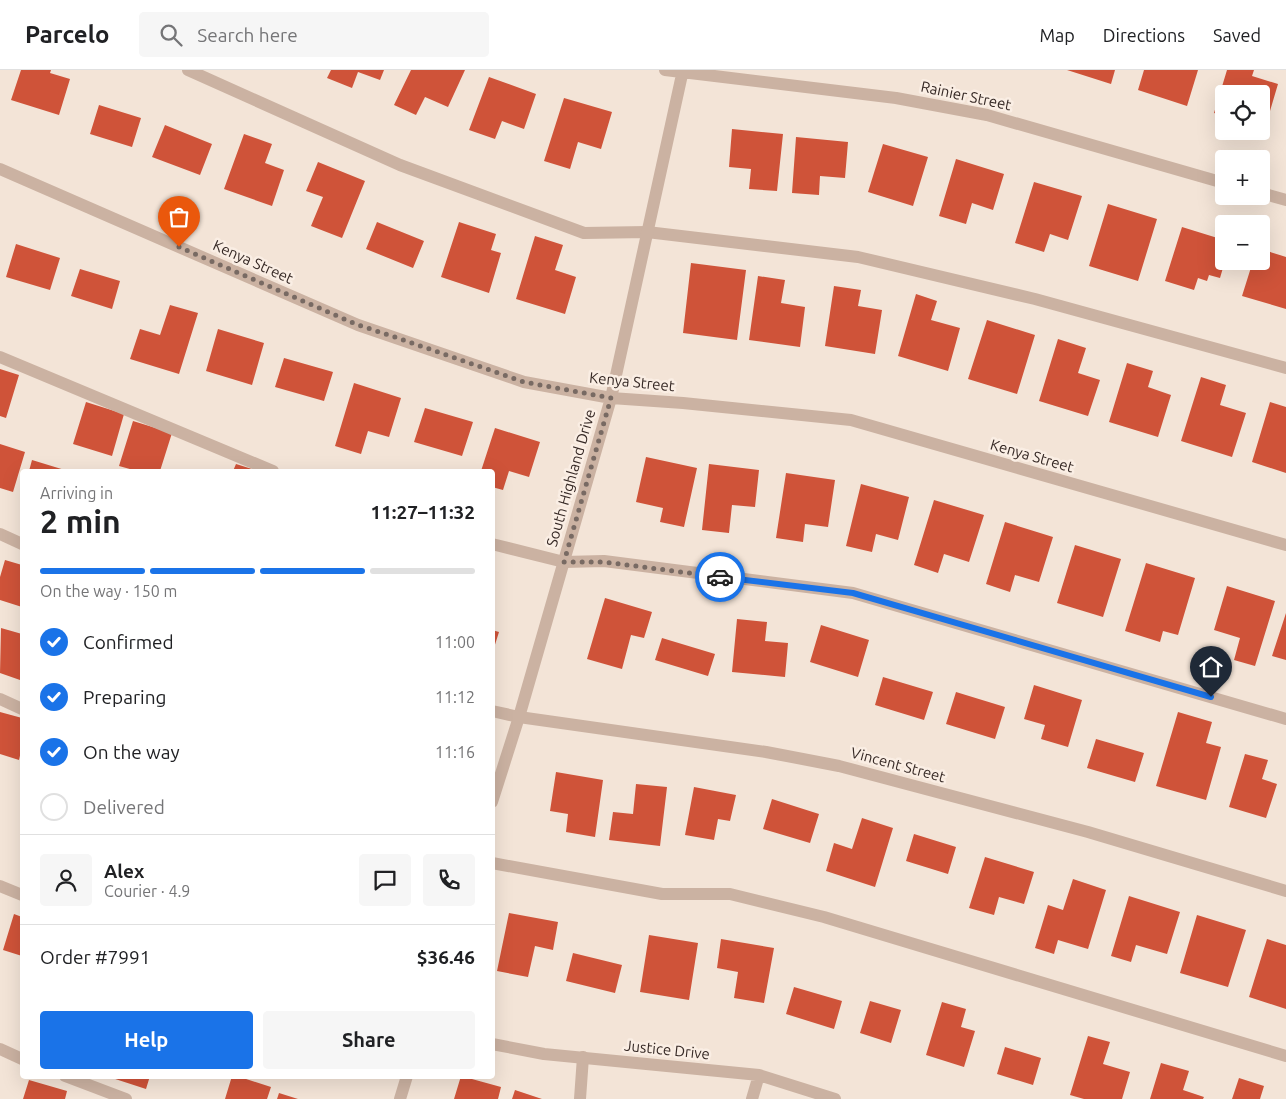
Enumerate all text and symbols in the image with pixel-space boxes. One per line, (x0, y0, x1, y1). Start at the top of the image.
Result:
search box (139, 12, 489, 57)
text: Parcelo (25, 21, 109, 48)
icon: search (157, 21, 185, 49)
text: Search here (197, 24, 298, 46)
text: Map (1039, 25, 1075, 45)
text: Directions (1103, 25, 1185, 45)
text: Saved (1213, 25, 1261, 45)
street label: Rainier Street (919, 78, 1013, 113)
map controls (1215, 85, 1270, 270)
button: locate (1215, 85, 1270, 140)
button: + (1215, 150, 1270, 205)
pin (158, 196, 200, 247)
icon: bag (165, 203, 193, 231)
button: − (1215, 215, 1270, 270)
street label: Kenya Street (211, 236, 296, 287)
street label: Kenya Street (588, 369, 676, 394)
street label: South Highland Drive (543, 407, 598, 549)
street label: Kenya Street (989, 436, 1076, 476)
text: Arriving in (40, 484, 113, 502)
text: 11:27–11:32 (370, 501, 475, 523)
text: 2 min (40, 503, 121, 539)
courier (695, 552, 745, 602)
icon: car (706, 563, 734, 591)
text: On the way · 150 m (40, 582, 177, 600)
icon: check (40, 628, 68, 656)
text: Confirmed (83, 631, 174, 653)
text: 11:00 (435, 633, 475, 651)
pin (1190, 646, 1232, 697)
icon: home (1197, 653, 1225, 681)
icon: check (40, 683, 68, 711)
text: Preparing (83, 686, 167, 708)
text: 11:12 (435, 688, 475, 706)
icon: check (40, 738, 68, 766)
text: On the way (83, 741, 180, 763)
text: 11:16 (435, 743, 475, 761)
street label: Vincent Street (849, 744, 947, 785)
text: Delivered (83, 796, 165, 818)
button: person (40, 854, 92, 906)
button: chat (359, 854, 411, 906)
button: phone (423, 854, 475, 906)
text: Alex (104, 860, 144, 882)
text: Courier · 4.9 (104, 882, 190, 900)
text: Order #7991 (40, 946, 150, 968)
text: $36.46 (417, 946, 475, 968)
button: Help (40, 1011, 253, 1069)
button: Share (263, 1011, 475, 1069)
street label: Justice Drive (623, 1037, 711, 1062)

